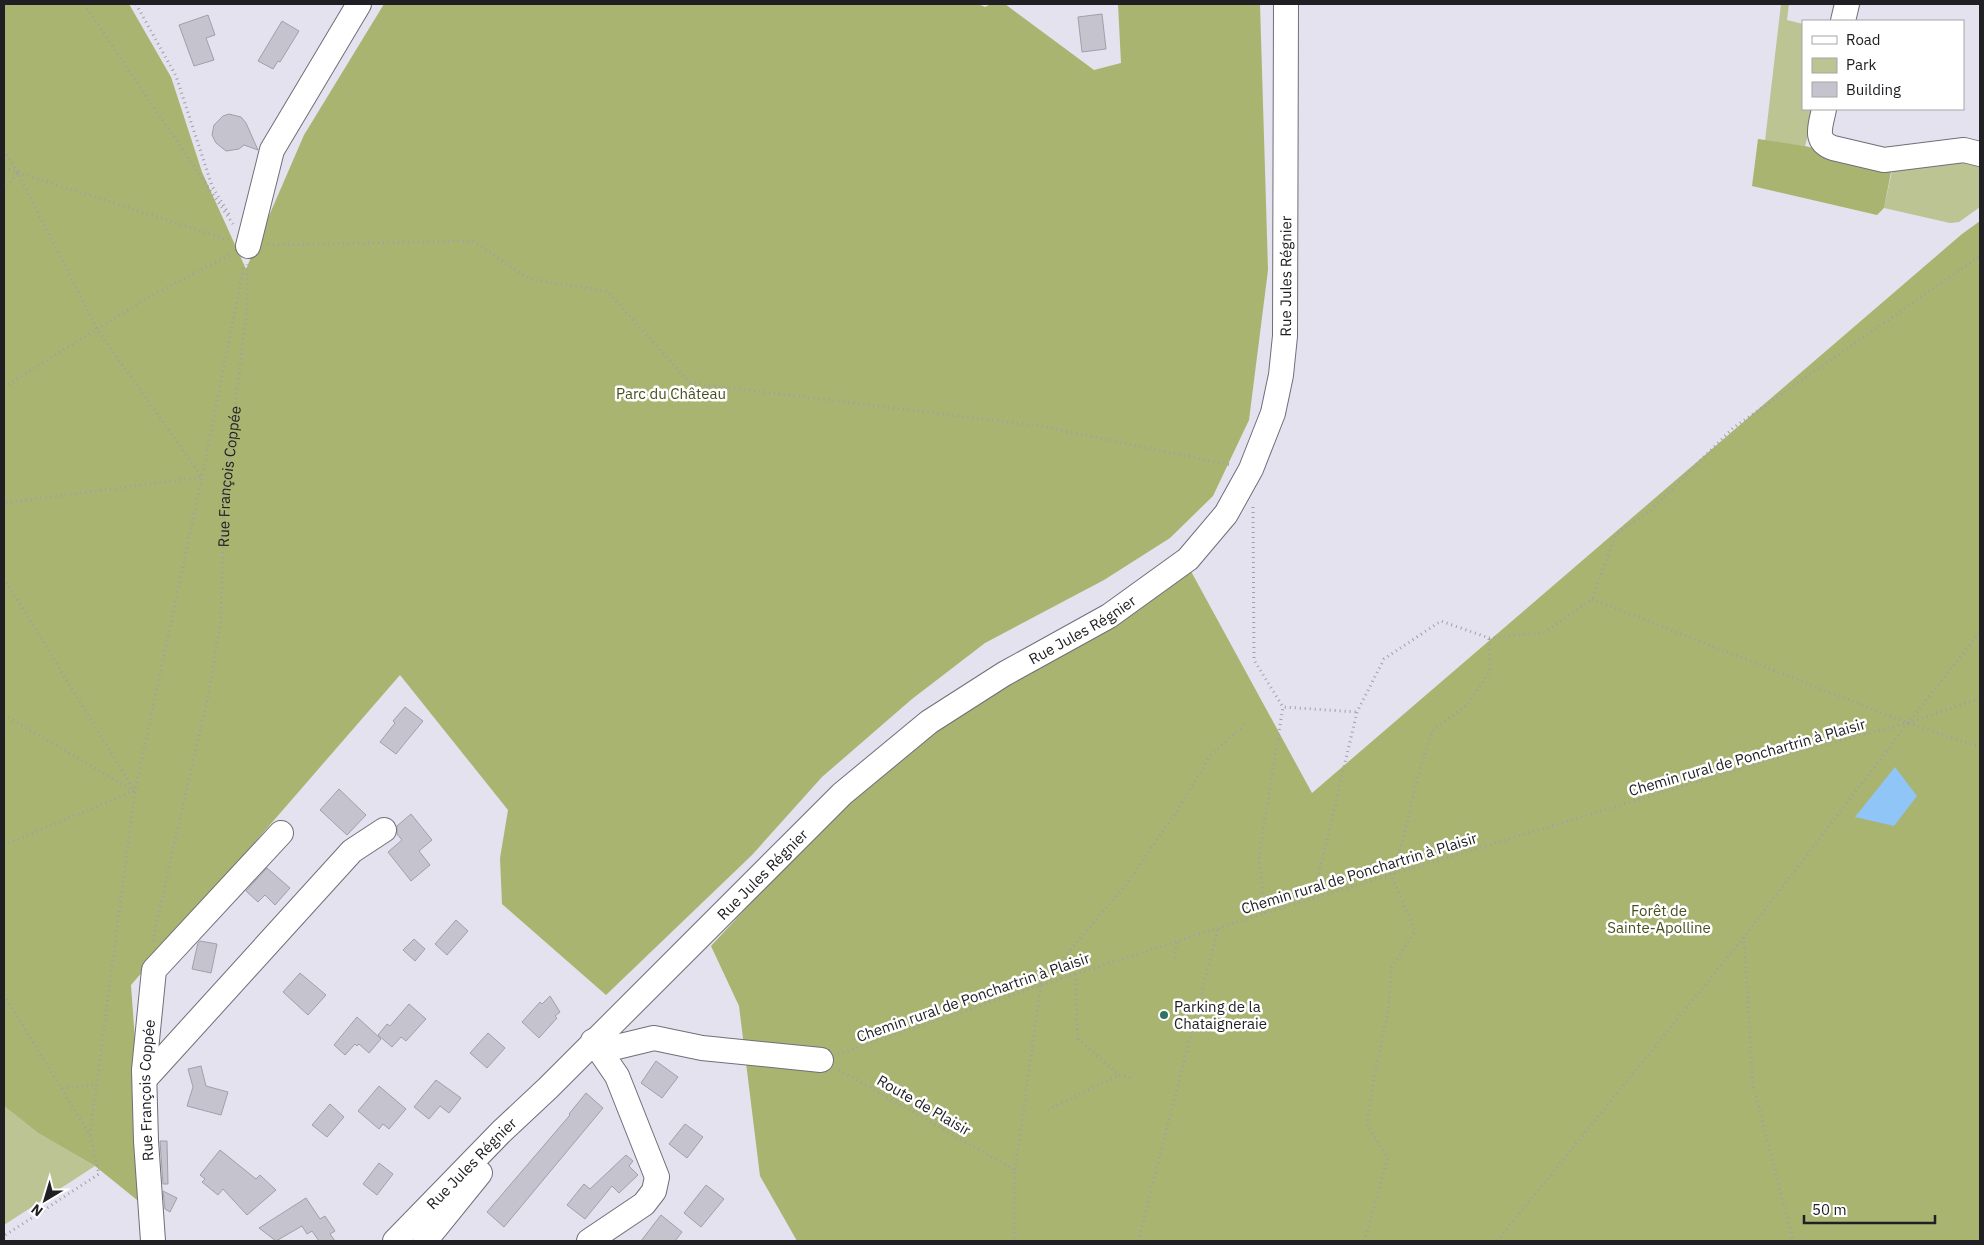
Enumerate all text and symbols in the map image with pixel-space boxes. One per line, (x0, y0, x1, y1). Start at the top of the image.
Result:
legend (1802, 20, 1964, 110)
text: Road (1846, 30, 1881, 49)
text: Park (1846, 55, 1876, 74)
text: Building (1846, 80, 1901, 99)
street label: Rue Jules Régnier (1275, 215, 1295, 337)
park label: Parc du Château (616, 384, 726, 403)
street label: Rue François Coppée (213, 405, 244, 547)
street label: Rue Jules Régnier (1025, 590, 1140, 668)
street label: Chemin rural de Ponchartrin à Plaisir (1626, 714, 1868, 800)
street label: Rue Jules Régnier (712, 824, 812, 924)
street label: Chemin rural de Ponchartrin à Plaisir (1239, 828, 1480, 918)
park label: Forêt de Sainte-Apolline (1607, 901, 1711, 937)
street label: Chemin rural de Ponchartrin à Plaisir (854, 948, 1093, 1046)
place label: Parking de la Chataigneraie (1174, 997, 1267, 1033)
marker: Parking de la Chataigneraie (1158, 1009, 1170, 1021)
street label: Rue François Coppée (134, 1018, 159, 1162)
street label: Route de Plaisir (874, 1070, 975, 1140)
street label: Rue Jules Régnier (422, 1113, 521, 1213)
north arrow (20, 1175, 70, 1225)
scale bar (1804, 1192, 1935, 1224)
text: N (27, 1200, 47, 1220)
text: 50 m (1812, 1200, 1847, 1219)

